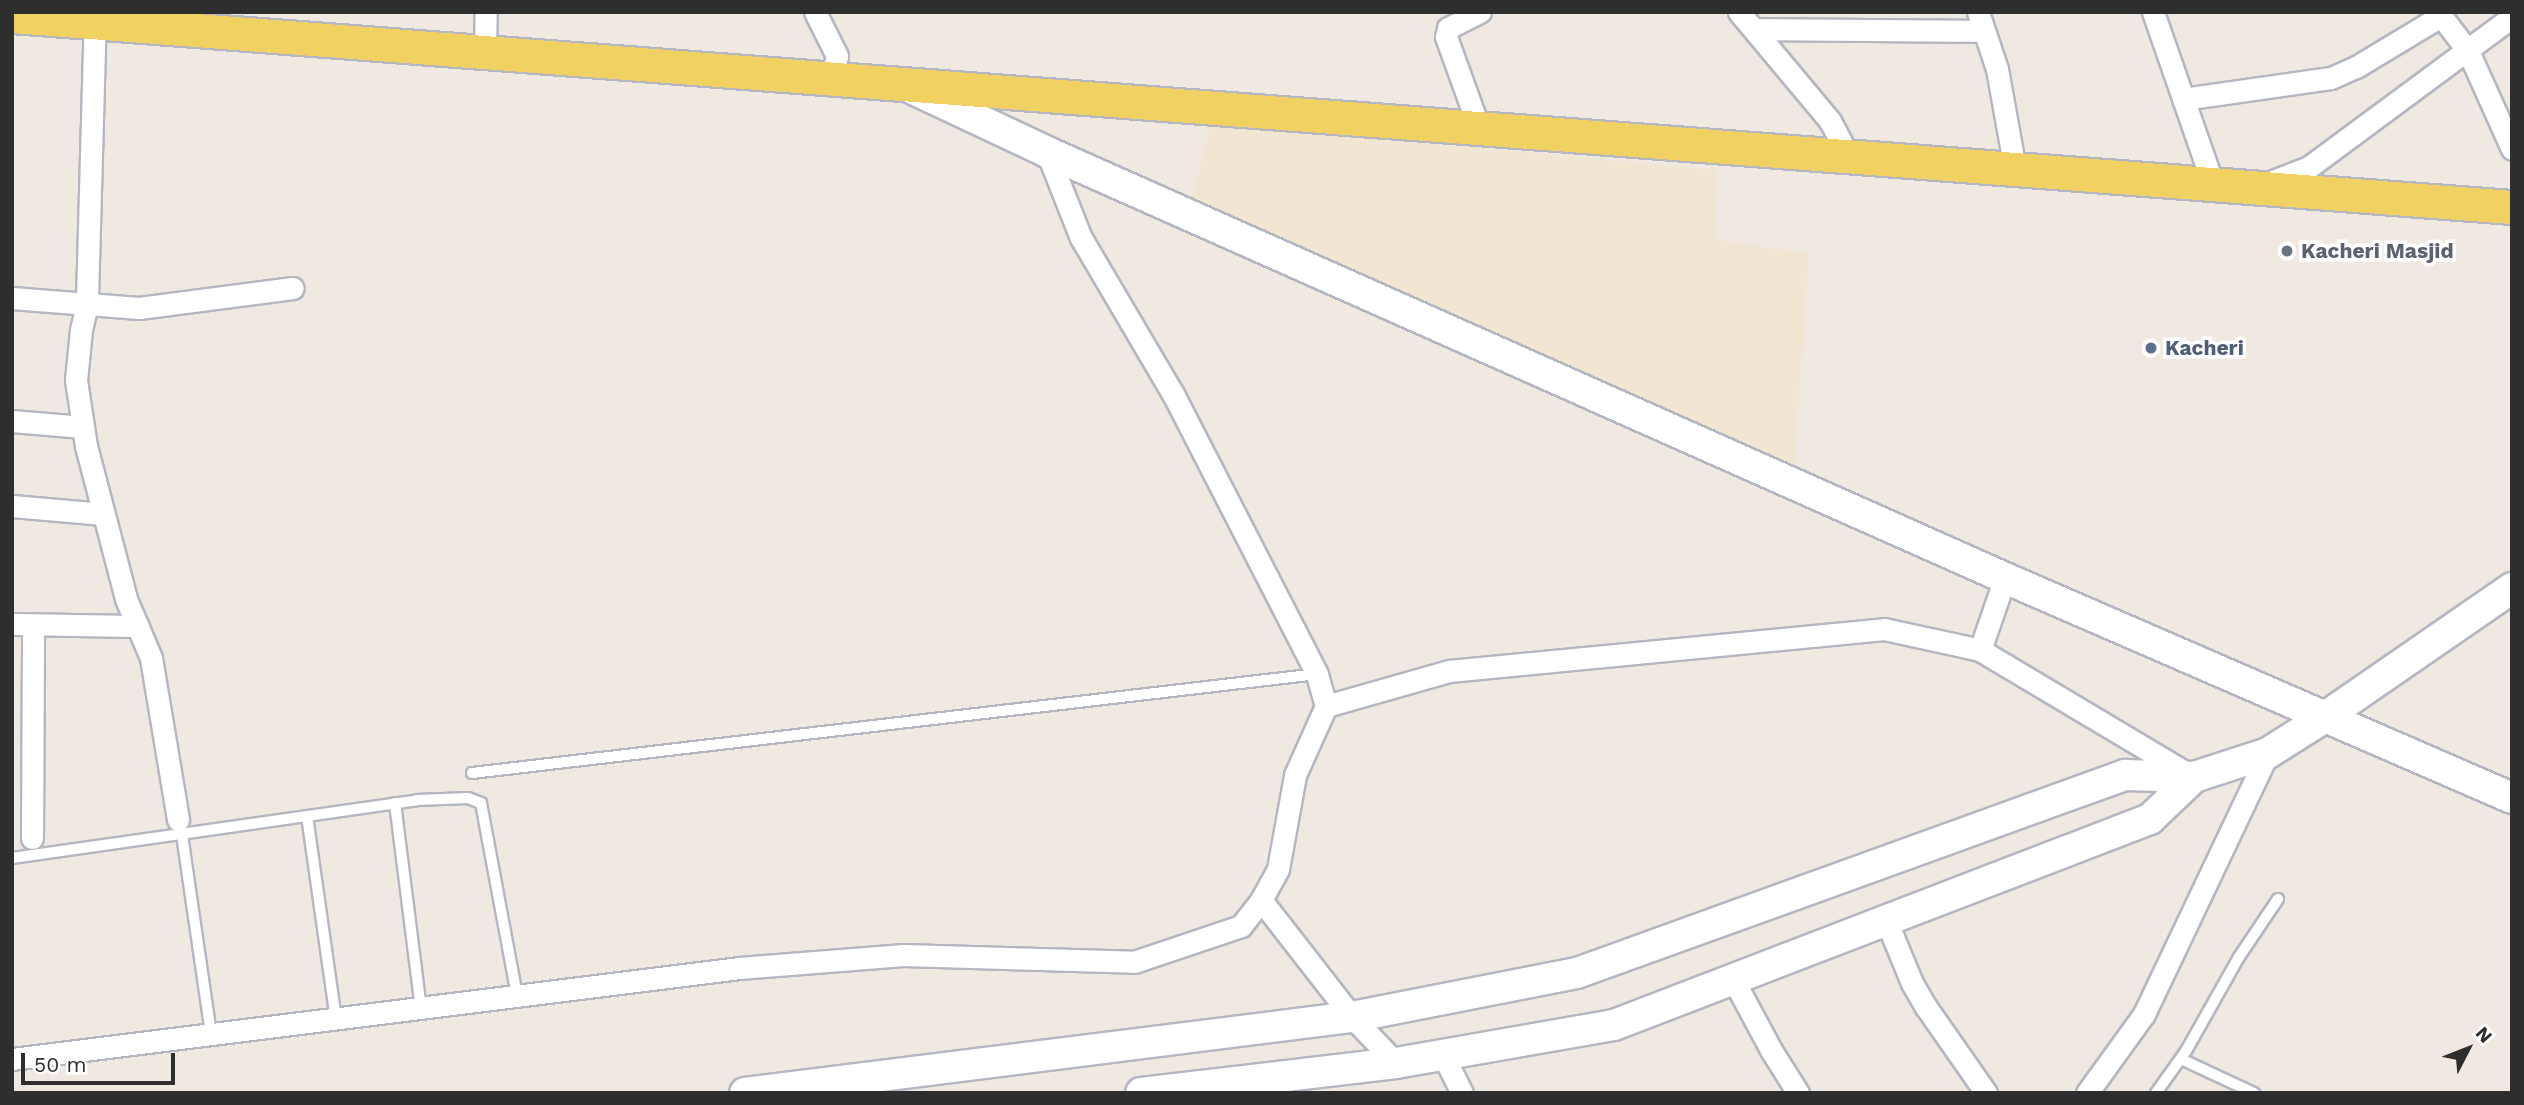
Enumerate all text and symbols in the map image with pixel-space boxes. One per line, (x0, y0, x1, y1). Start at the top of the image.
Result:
place label: Kacheri Masjid (2301, 238, 2454, 264)
marker: Kacheri Masjid (2279, 243, 2295, 259)
place label: Kacheri (2165, 335, 2244, 361)
marker: Kacheri (2143, 340, 2159, 356)
north arrow (2433, 1014, 2503, 1084)
text: N (2471, 1022, 2497, 1048)
scale bar (24, 1038, 178, 1082)
text: 50 m (34, 1052, 86, 1077)

